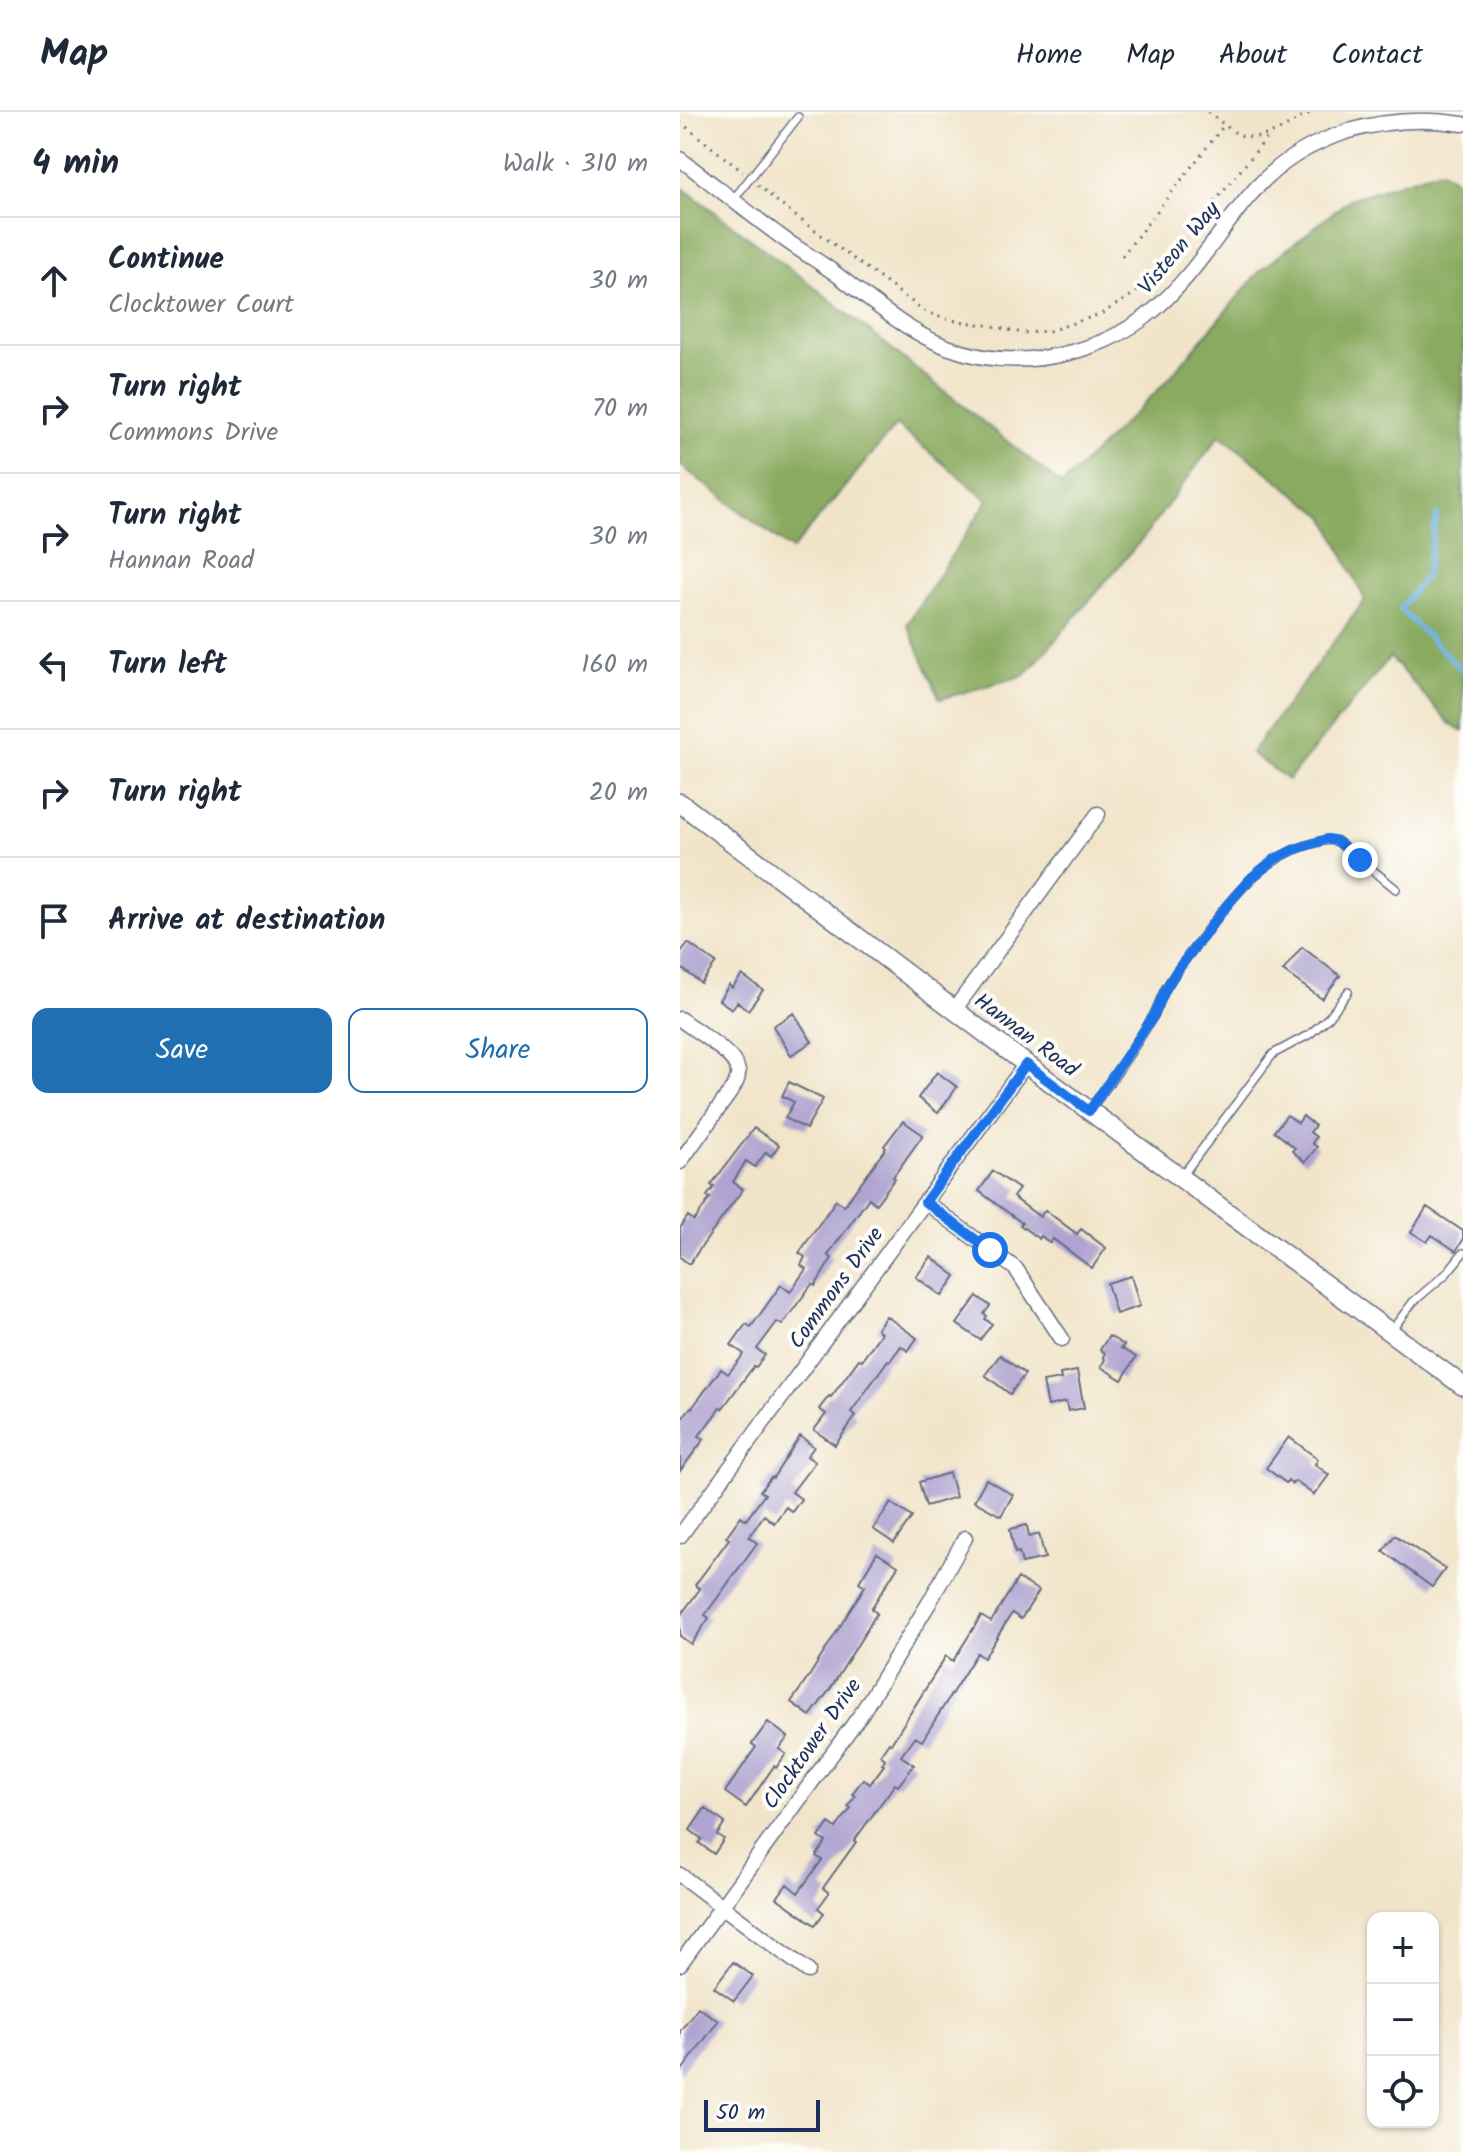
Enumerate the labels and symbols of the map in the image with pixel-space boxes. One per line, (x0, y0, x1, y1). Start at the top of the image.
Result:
street label: Visteon Way (1130, 194, 1230, 303)
route end (1342, 842, 1378, 878)
street label: Hannan Road (966, 985, 1086, 1088)
street label: Commons Drive (781, 1220, 894, 1357)
route start (972, 1232, 1008, 1268)
street label: Clocktower Drive (755, 1671, 872, 1817)
scale bar (704, 2096, 820, 2132)

